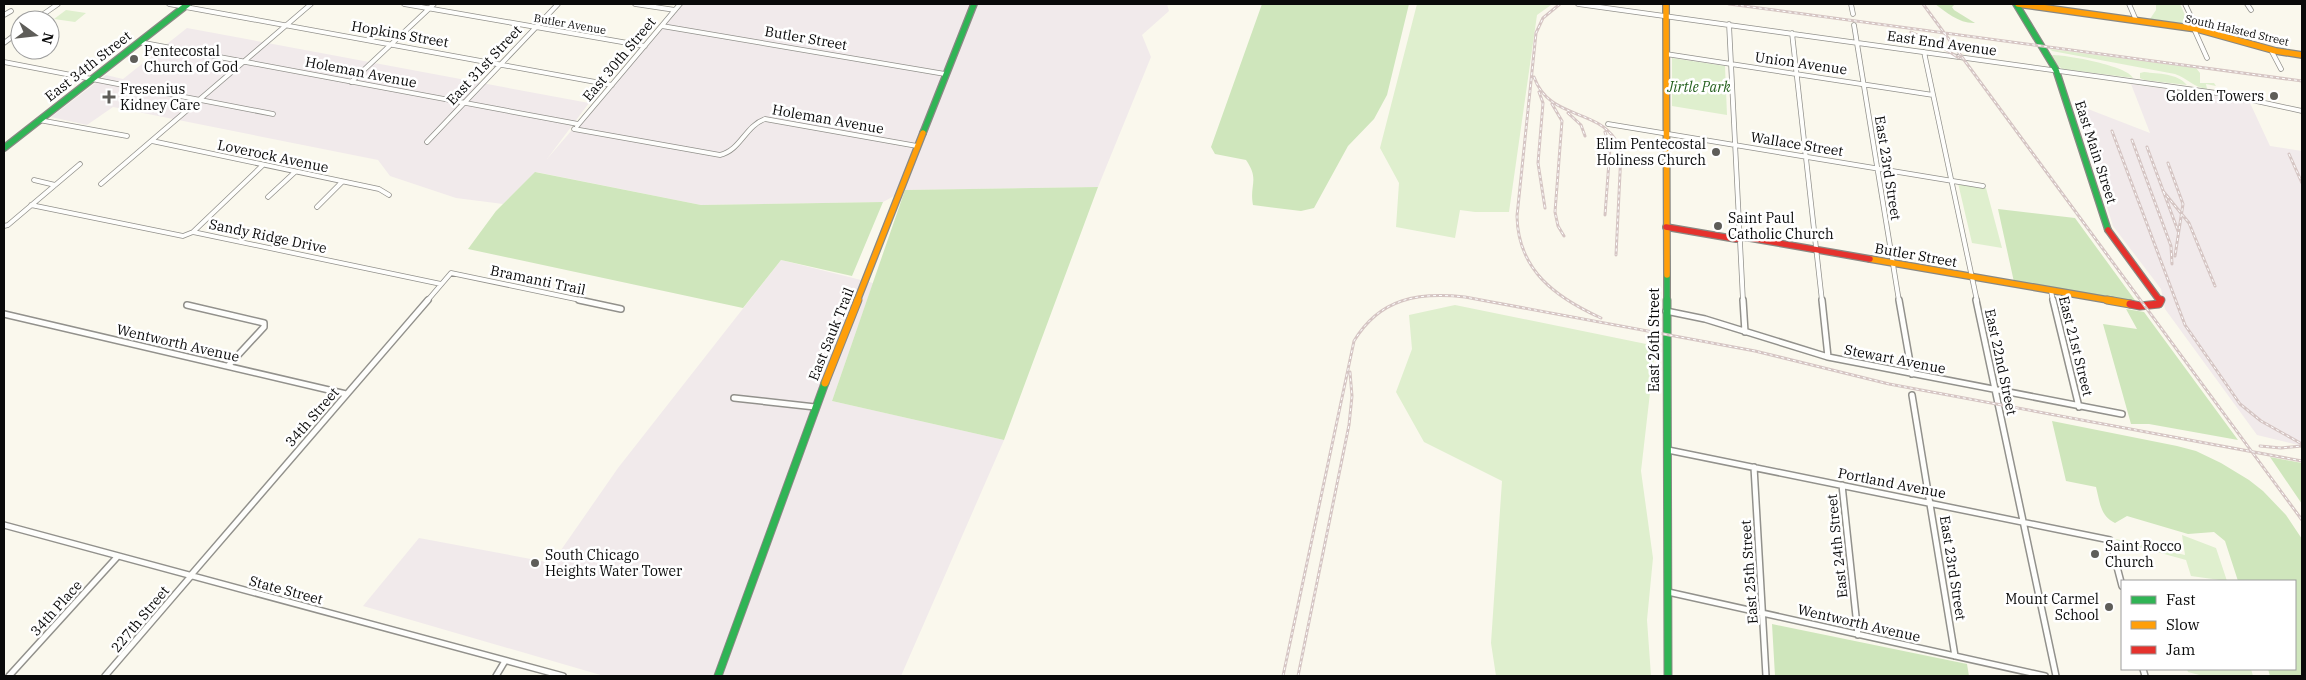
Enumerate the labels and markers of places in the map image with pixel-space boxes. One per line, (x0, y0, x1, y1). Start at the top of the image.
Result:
place label: Pentecostal Church of God (144, 42, 239, 76)
marker: Pentecostal Church of God (128, 53, 140, 65)
place label: Fresenius Kidney Care (120, 80, 200, 114)
place label: Golden Towers (2166, 87, 2264, 105)
marker: Fresenius Kidney Care (102, 90, 116, 104)
marker: Golden Towers (2268, 90, 2280, 102)
place label: Elim Pentecostal Holiness Church (1596, 135, 1706, 169)
marker: Elim Pentecostal Holiness Church (1710, 146, 1722, 158)
place label: Saint Paul Catholic Church (1728, 209, 1834, 243)
marker: Saint Paul Catholic Church (1712, 220, 1724, 232)
place label: Saint Rocco Church (2105, 537, 2182, 571)
place label: South Chicago Heights Water Tower (545, 546, 683, 580)
marker: Saint Rocco Church (2089, 548, 2101, 560)
marker: South Chicago Heights Water Tower (529, 557, 541, 569)
place label: Mount Carmel School (2005, 590, 2099, 624)
marker: Mount Carmel School (2103, 601, 2115, 613)

